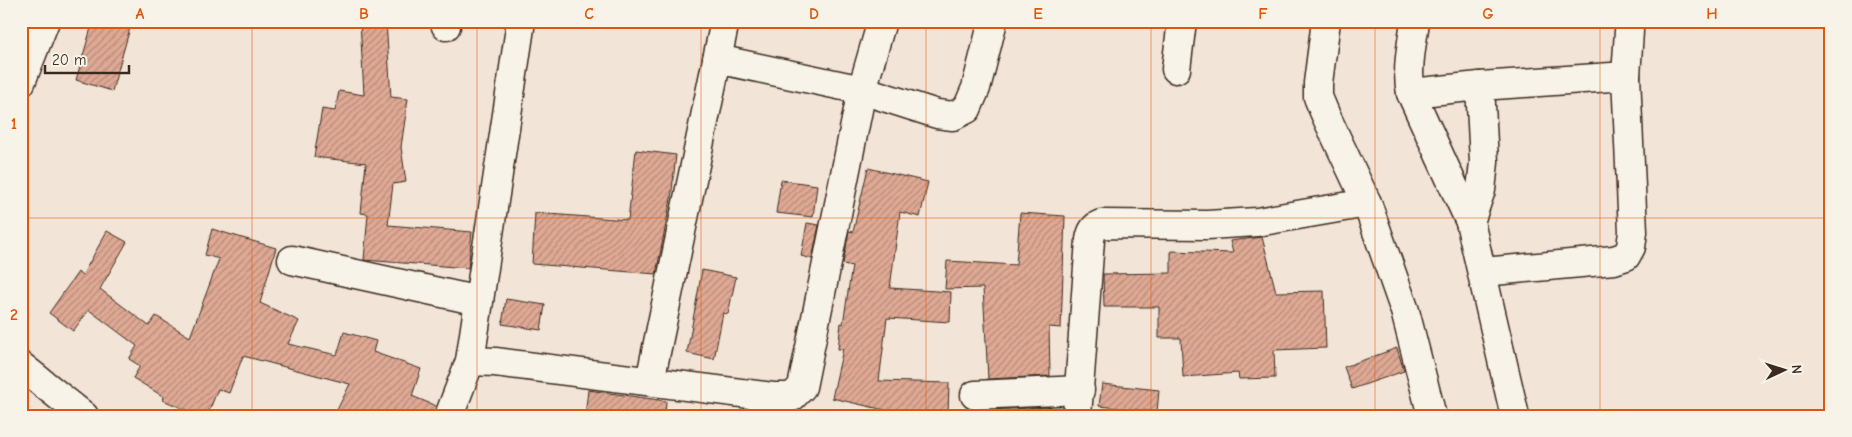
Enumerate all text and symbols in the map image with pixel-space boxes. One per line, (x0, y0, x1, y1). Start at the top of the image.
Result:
text: A (136, 5, 145, 23)
text: B (359, 5, 369, 23)
text: C (584, 5, 594, 23)
text: D (809, 5, 819, 23)
text: E (1033, 5, 1043, 23)
text: F (1258, 5, 1268, 23)
text: G (1482, 5, 1494, 23)
text: H (1706, 5, 1718, 23)
scale bar (45, 42, 129, 74)
text: 20 m (52, 51, 86, 69)
text: 1 (11, 115, 17, 133)
text: 2 (10, 306, 18, 324)
north arrow (1760, 344, 1810, 394)
text: N (1788, 364, 1805, 374)

